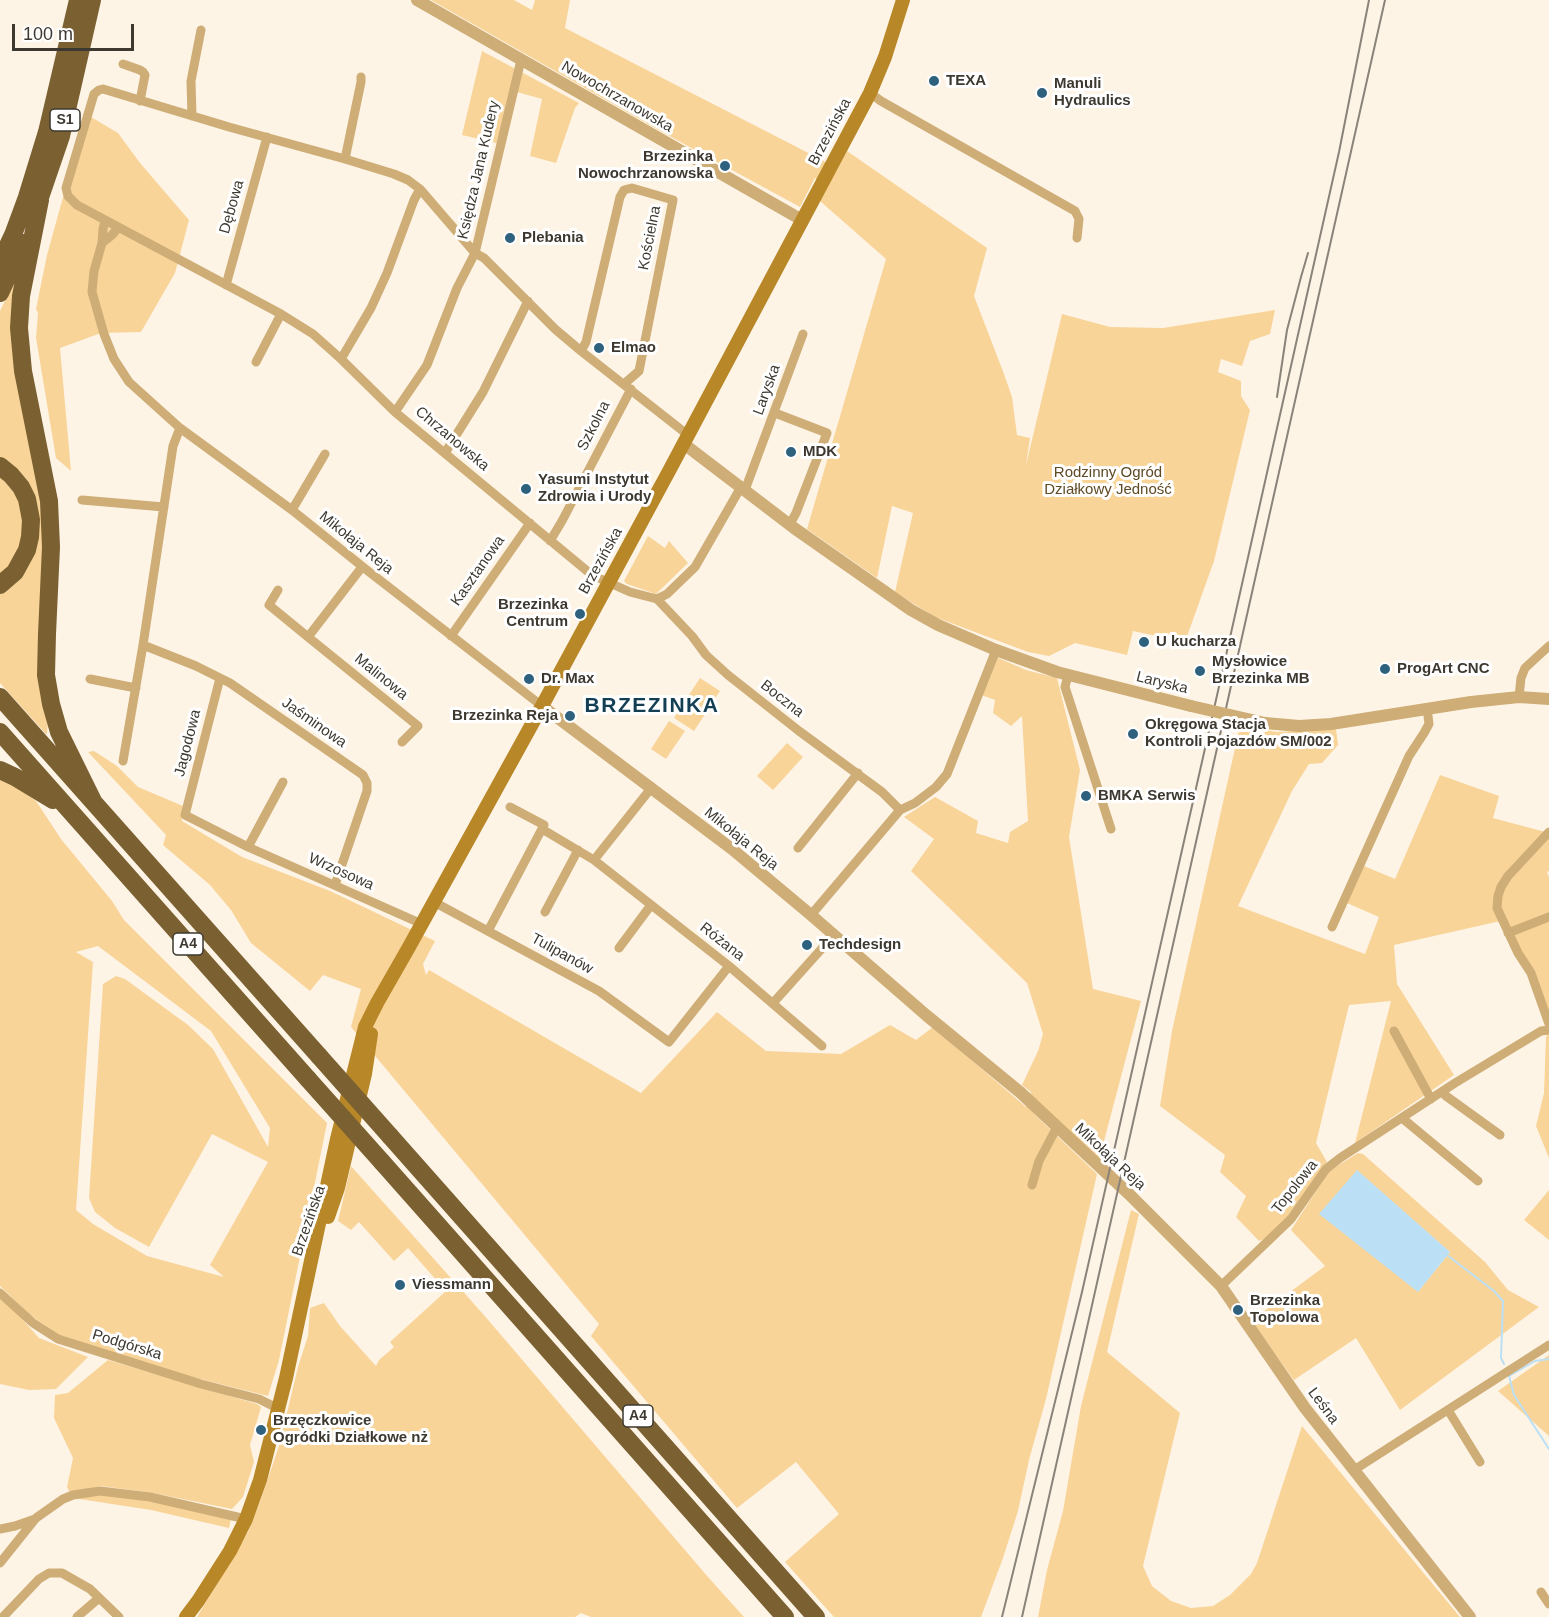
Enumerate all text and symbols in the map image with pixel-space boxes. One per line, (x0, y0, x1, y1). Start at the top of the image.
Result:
scale bar (15, 12, 136, 50)
text: 100 m (23, 24, 73, 44)
street label: Nowochrzanowska (558, 58, 676, 136)
place label: TEXA (946, 72, 986, 90)
marker: TEXA (927, 74, 941, 88)
place label: Manuli Hydraulics (1054, 75, 1131, 110)
marker: Manuli Hydraulics (1035, 86, 1049, 100)
street label: Brzezińska (805, 95, 855, 169)
street label: Księdza Jana Kudery (454, 99, 504, 241)
road number: S1 (50, 109, 80, 131)
place label: Brzezinka Nowochrzanowska (578, 148, 713, 183)
marker: Brzezinka Nowochrzanowska (718, 159, 732, 173)
street label: Dębowa (216, 178, 248, 236)
street label: Kościelna (635, 204, 665, 272)
place label: Plebania (522, 229, 584, 247)
marker: Plebania (503, 231, 517, 245)
place label: Elmao (611, 339, 656, 357)
marker: Elmao (592, 341, 606, 355)
street label: Laryska (750, 362, 784, 418)
street label: Szkolna (574, 398, 614, 454)
street label: Chrzanowska (411, 403, 493, 475)
place label: MDK (803, 443, 837, 461)
marker: MDK (784, 445, 798, 459)
park label: Rodzinny Ogród Działkowy Jedność (1044, 464, 1172, 499)
place label: Yasumi Instytut Zdrowia i Urody (538, 471, 651, 506)
marker: Yasumi Instytut Zdrowia i Urody (519, 482, 533, 496)
street label: Mikołaja Reja (315, 508, 397, 578)
street label: Brzezińska (575, 525, 627, 597)
street label: Kasztanowa (447, 532, 509, 610)
place label: Brzezinka Centrum (498, 596, 568, 631)
marker: Brzezinka Centrum (573, 607, 587, 621)
place label: U kucharza (1156, 633, 1236, 651)
marker: U kucharza (1137, 635, 1151, 649)
street label: Malinowa (351, 650, 411, 704)
place label: Mysłowice Brzezinka MB (1212, 653, 1310, 688)
place label: ProgArt CNC (1397, 660, 1489, 678)
marker: ProgArt CNC (1378, 662, 1392, 676)
marker: Mysłowice Brzezinka MB (1193, 664, 1207, 678)
street label: Laryska (1134, 668, 1190, 698)
place label: Dr. Max (541, 670, 594, 688)
marker: Dr. Max (522, 672, 536, 686)
street label: Boczna (757, 677, 807, 721)
district label: BRZEZINKA (585, 693, 719, 719)
street label: Jaśminowa (278, 694, 350, 752)
place label: Brzezinka Reja (452, 707, 558, 725)
street label: Jagodowa (171, 708, 205, 778)
marker: Brzezinka Reja (563, 709, 577, 723)
place label: Okręgowa Stacja Kontroli Pojazdów SM/002 (1145, 716, 1332, 751)
marker: Okręgowa Stacja Kontroli Pojazdów SM/002 (1126, 727, 1140, 741)
place label: BMKA Serwis (1098, 787, 1196, 805)
marker: BMKA Serwis (1079, 789, 1093, 803)
street label: Mikołaja Reja (700, 804, 782, 874)
street label: Wrzosowa (305, 850, 377, 894)
street label: Różana (696, 919, 748, 965)
street label: Tulipanów (528, 930, 596, 978)
road number: A4 (173, 933, 203, 955)
place label: Techdesign (819, 936, 901, 954)
marker: Techdesign (800, 938, 814, 952)
street label: Mikołaja Reja (1071, 1120, 1149, 1194)
street label: Topolowa (1268, 1156, 1322, 1218)
street label: Brzezińska (289, 1183, 329, 1259)
place label: Viessmann (412, 1276, 491, 1294)
marker: Viessmann (393, 1278, 407, 1292)
place label: Brzezinka Topolowa (1250, 1292, 1320, 1327)
marker: Brzezinka Topolowa (1231, 1303, 1245, 1317)
street label: Podgórska (90, 1326, 164, 1364)
street label: Leśna (1304, 1384, 1342, 1428)
road number: A4 (623, 1405, 653, 1427)
place label: Brzęczkowice Ogródki Działkowe nż (273, 1412, 428, 1447)
marker: Brzęczkowice Ogródki Działkowe nż (254, 1423, 268, 1437)

